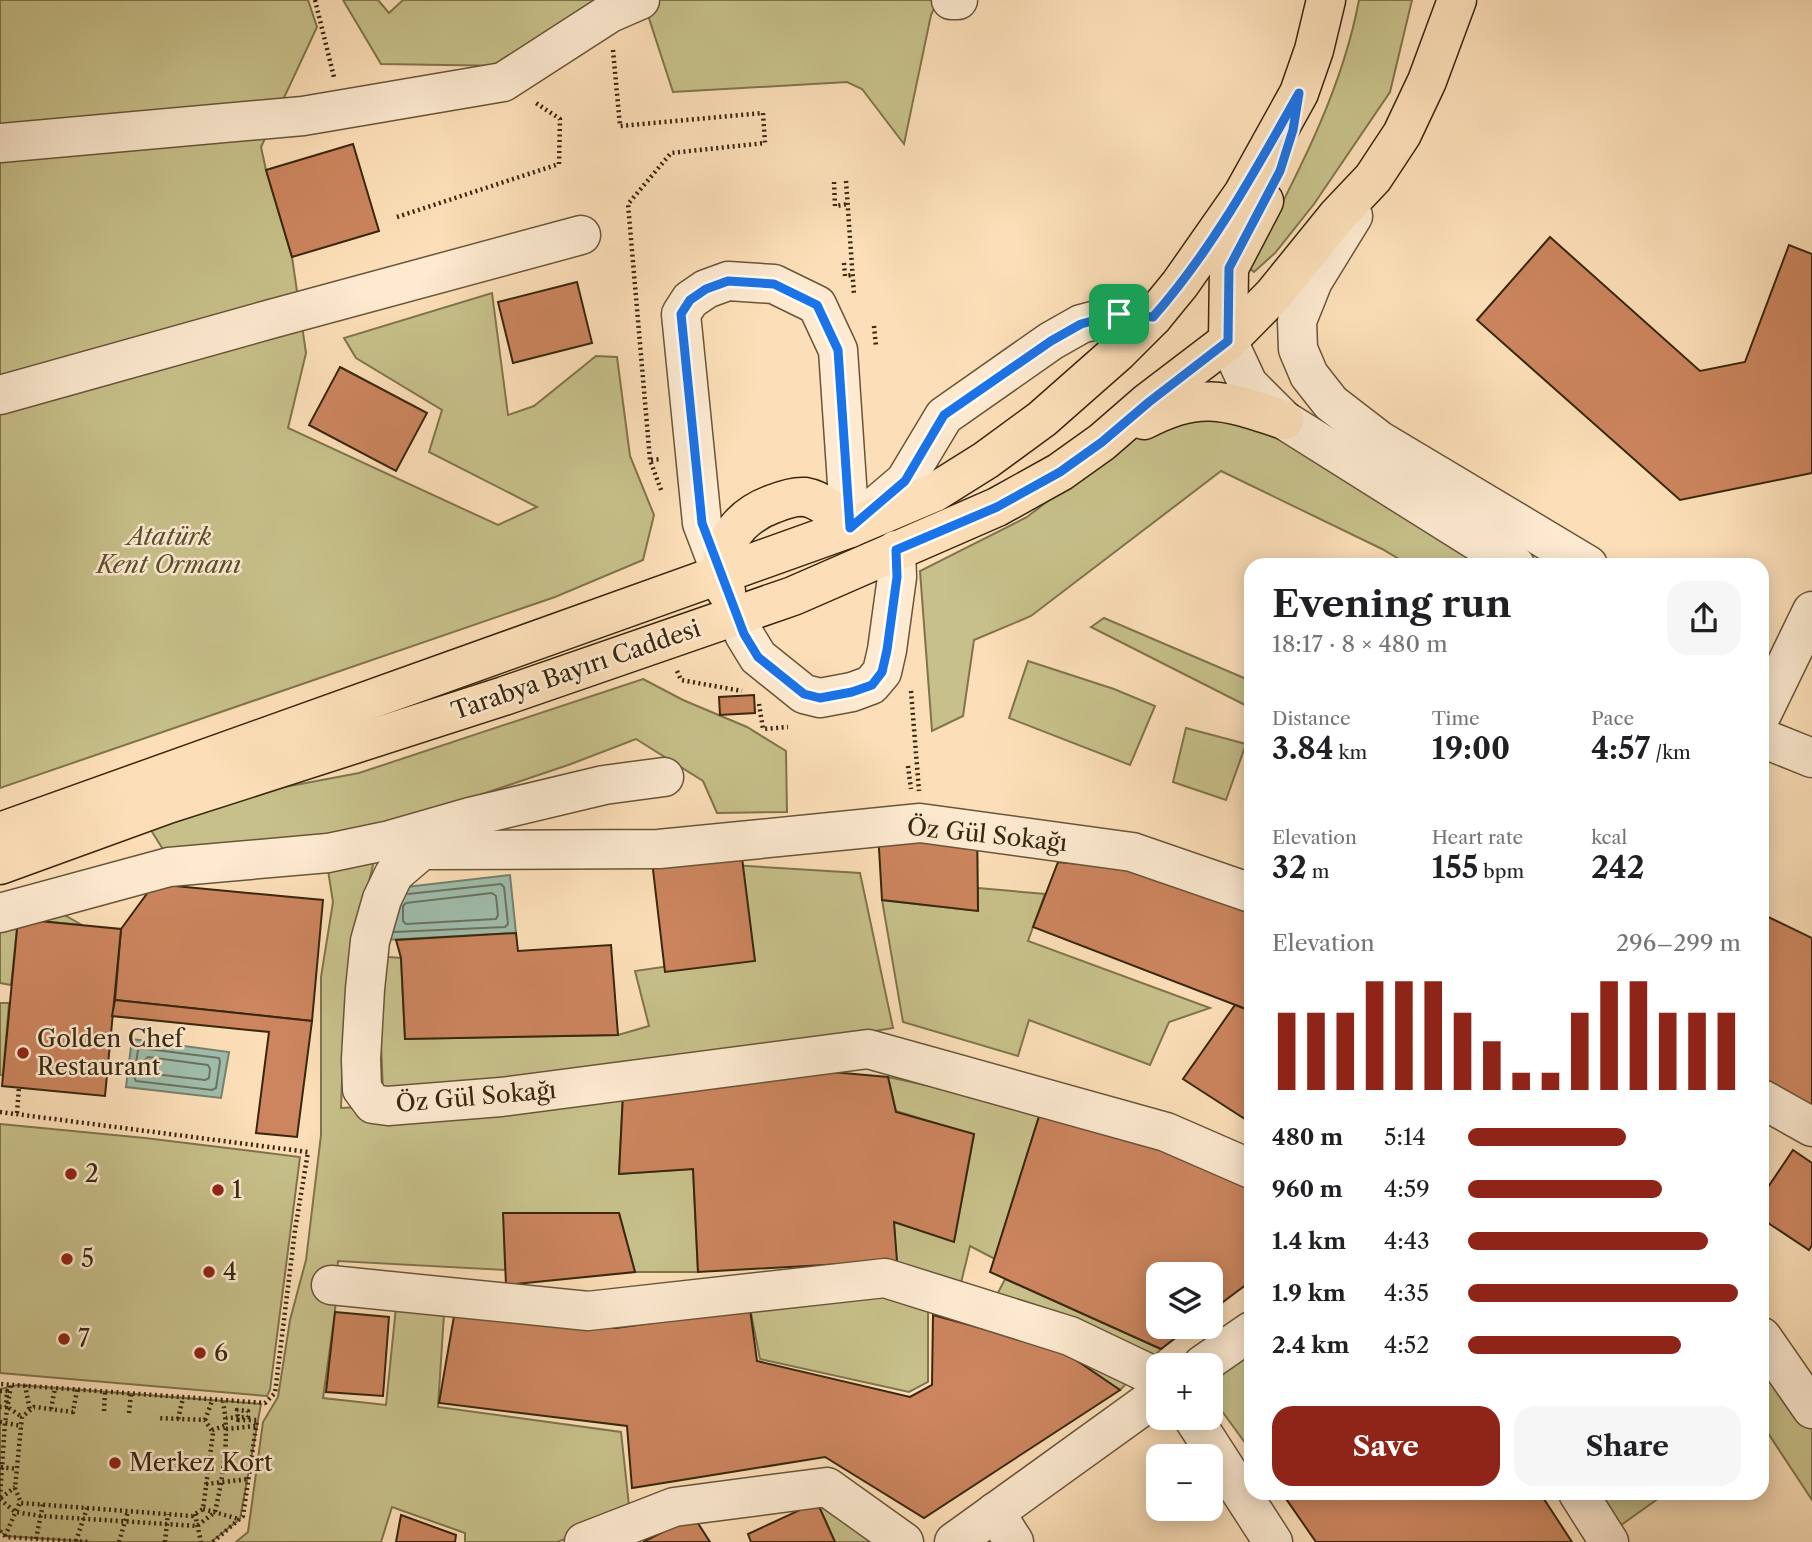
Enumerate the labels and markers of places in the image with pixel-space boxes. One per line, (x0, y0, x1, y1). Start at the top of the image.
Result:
pin (1089, 284, 1149, 344)
place label: Golden Chef Restaurant (37, 1024, 186, 1081)
marker: Golden Chef Restaurant (15, 1045, 31, 1061)
place label: 2 (85, 1159, 99, 1188)
marker: 2 (63, 1166, 79, 1182)
place label: 1 (232, 1175, 242, 1204)
marker: 1 (210, 1182, 226, 1198)
place label: 5 (81, 1244, 94, 1273)
marker: 5 (59, 1251, 75, 1267)
place label: 4 (223, 1257, 237, 1286)
marker: 4 (201, 1264, 217, 1280)
place label: 7 (78, 1324, 90, 1353)
marker: 7 (56, 1331, 72, 1347)
place label: 6 (214, 1338, 228, 1367)
marker: 6 (192, 1345, 208, 1361)
place label: Merkez Kort (129, 1448, 273, 1477)
marker: Merkez Kort (107, 1455, 123, 1471)

